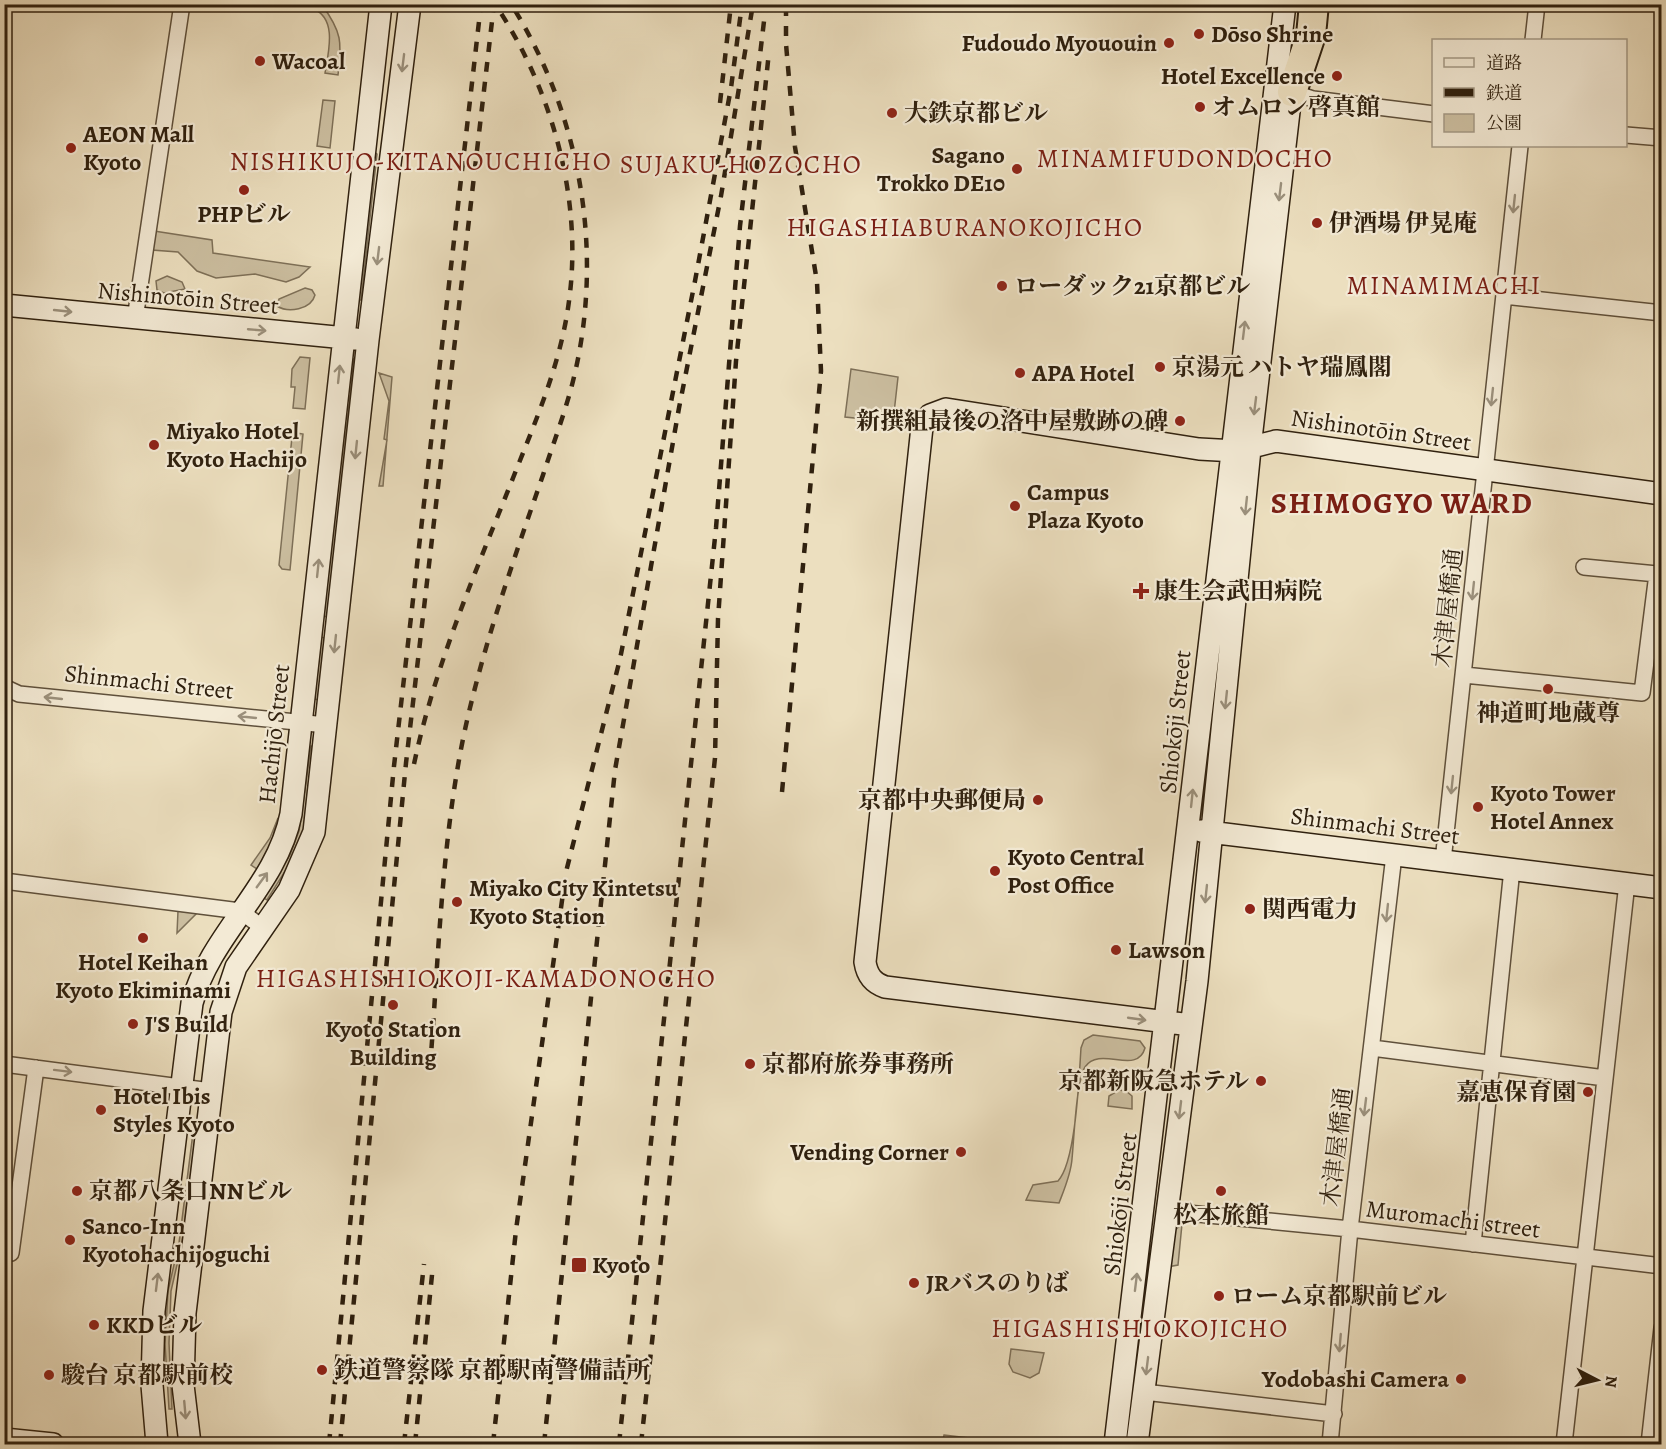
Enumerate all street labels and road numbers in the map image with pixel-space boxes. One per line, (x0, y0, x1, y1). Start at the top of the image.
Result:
street label: Nishinotōin Street (96, 274, 280, 322)
street label: Nishinotōin Street (1289, 402, 1473, 458)
street label: 木津屋橋通 (1426, 547, 1470, 669)
street label: Shiokōji Street (1152, 649, 1198, 795)
street label: Shinmachi Street (63, 657, 235, 707)
street label: Hachijō Street (251, 662, 297, 805)
street label: Shinmachi Street (1289, 800, 1461, 852)
street label: 木津屋橋通 (1314, 1085, 1360, 1209)
street label: Shiokōji Street (1095, 1131, 1145, 1277)
street label: Muromachi street (1364, 1192, 1542, 1246)

